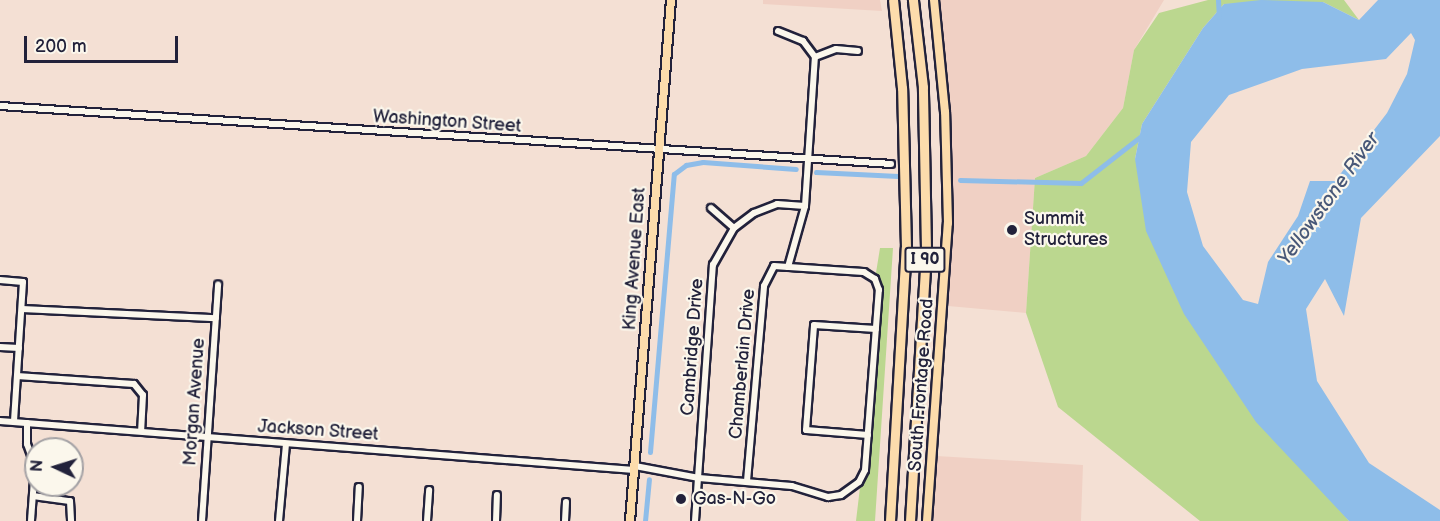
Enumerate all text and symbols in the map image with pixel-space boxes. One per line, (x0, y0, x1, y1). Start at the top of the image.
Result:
scale bar (27, 24, 182, 62)
text: 200 m (35, 36, 87, 57)
street label: Washington Street (372, 106, 522, 138)
water label: Yellowstone River (1273, 128, 1385, 270)
street label: King Avenue East (619, 187, 651, 331)
place label: Summit Structures (1024, 209, 1108, 252)
marker: Summit Structures (1005, 223, 1019, 237)
road number: I 90 (904, 247, 946, 273)
street label: Cambridge Drive (677, 278, 709, 416)
street label: Chamberlain Drive (726, 288, 760, 440)
street label: South Frontage Road (905, 298, 939, 472)
street label: Morgan Avenue (180, 337, 210, 467)
street label: Jackson Street (257, 416, 379, 446)
north arrow (24, 437, 84, 497)
text: N (28, 459, 47, 473)
place label: Gas-N-Go (693, 488, 776, 510)
marker: Gas-N-Go (674, 492, 688, 506)

